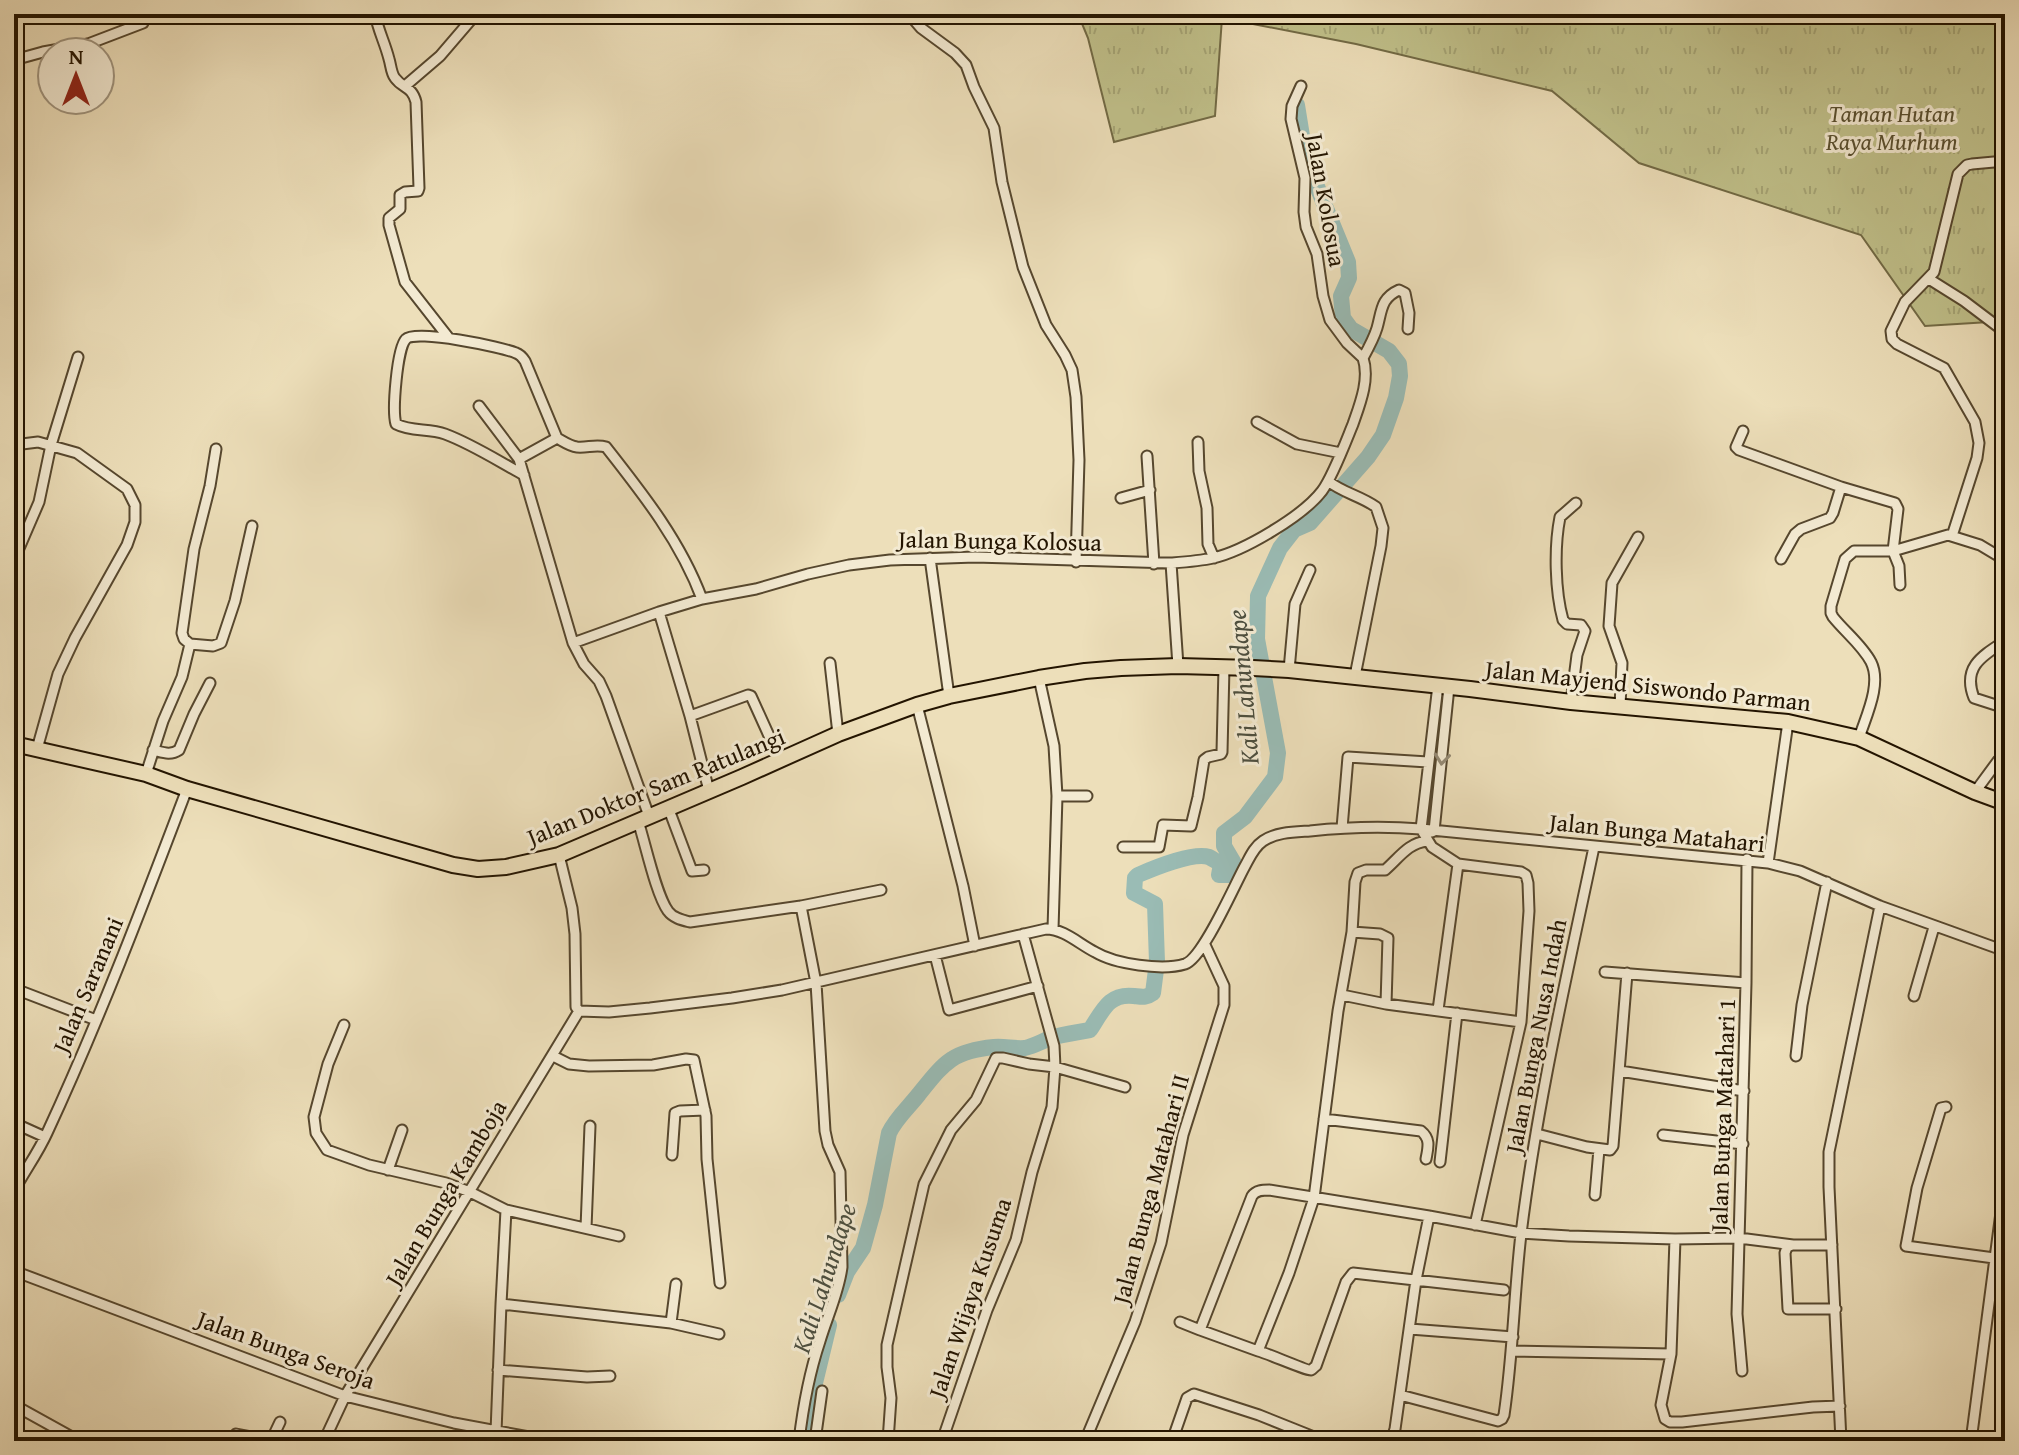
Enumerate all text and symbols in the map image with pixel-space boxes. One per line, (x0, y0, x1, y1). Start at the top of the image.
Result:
north arrow (36, 36, 116, 116)
text: N (69, 40, 84, 72)
park label: Taman Hutan Raya Murhum (1825, 96, 1958, 159)
street label: Jalan Kolosua (1297, 127, 1356, 270)
street label: Jalan Bunga Kolosua (895, 521, 1103, 560)
water label: Kali Lahundape (1216, 608, 1269, 767)
street label: Jalan Mayjend Siswondo Parman (1480, 651, 1813, 720)
street label: Jalan Doktor Sam Ratulangi (519, 719, 790, 855)
one-way arrow (1433, 753, 1450, 766)
street label: Jalan Bunga Matahari (1544, 803, 1767, 861)
street label: Jalan Saranani (42, 911, 132, 1061)
street label: Jalan Bunga Nusa Indah (1495, 915, 1575, 1159)
street label: Jalan Bunga Matahari 1 (1701, 998, 1744, 1235)
street label: Jalan Bunga Matahari II (1102, 1070, 1198, 1311)
street label: Jalan Bunga Kamboja (374, 1092, 515, 1295)
street label: Jalan Wijaya Kusuma (918, 1192, 1020, 1405)
water label: Kali Lahundape (781, 1198, 866, 1359)
street label: Jalan Bunga Seroja (190, 1300, 381, 1398)

